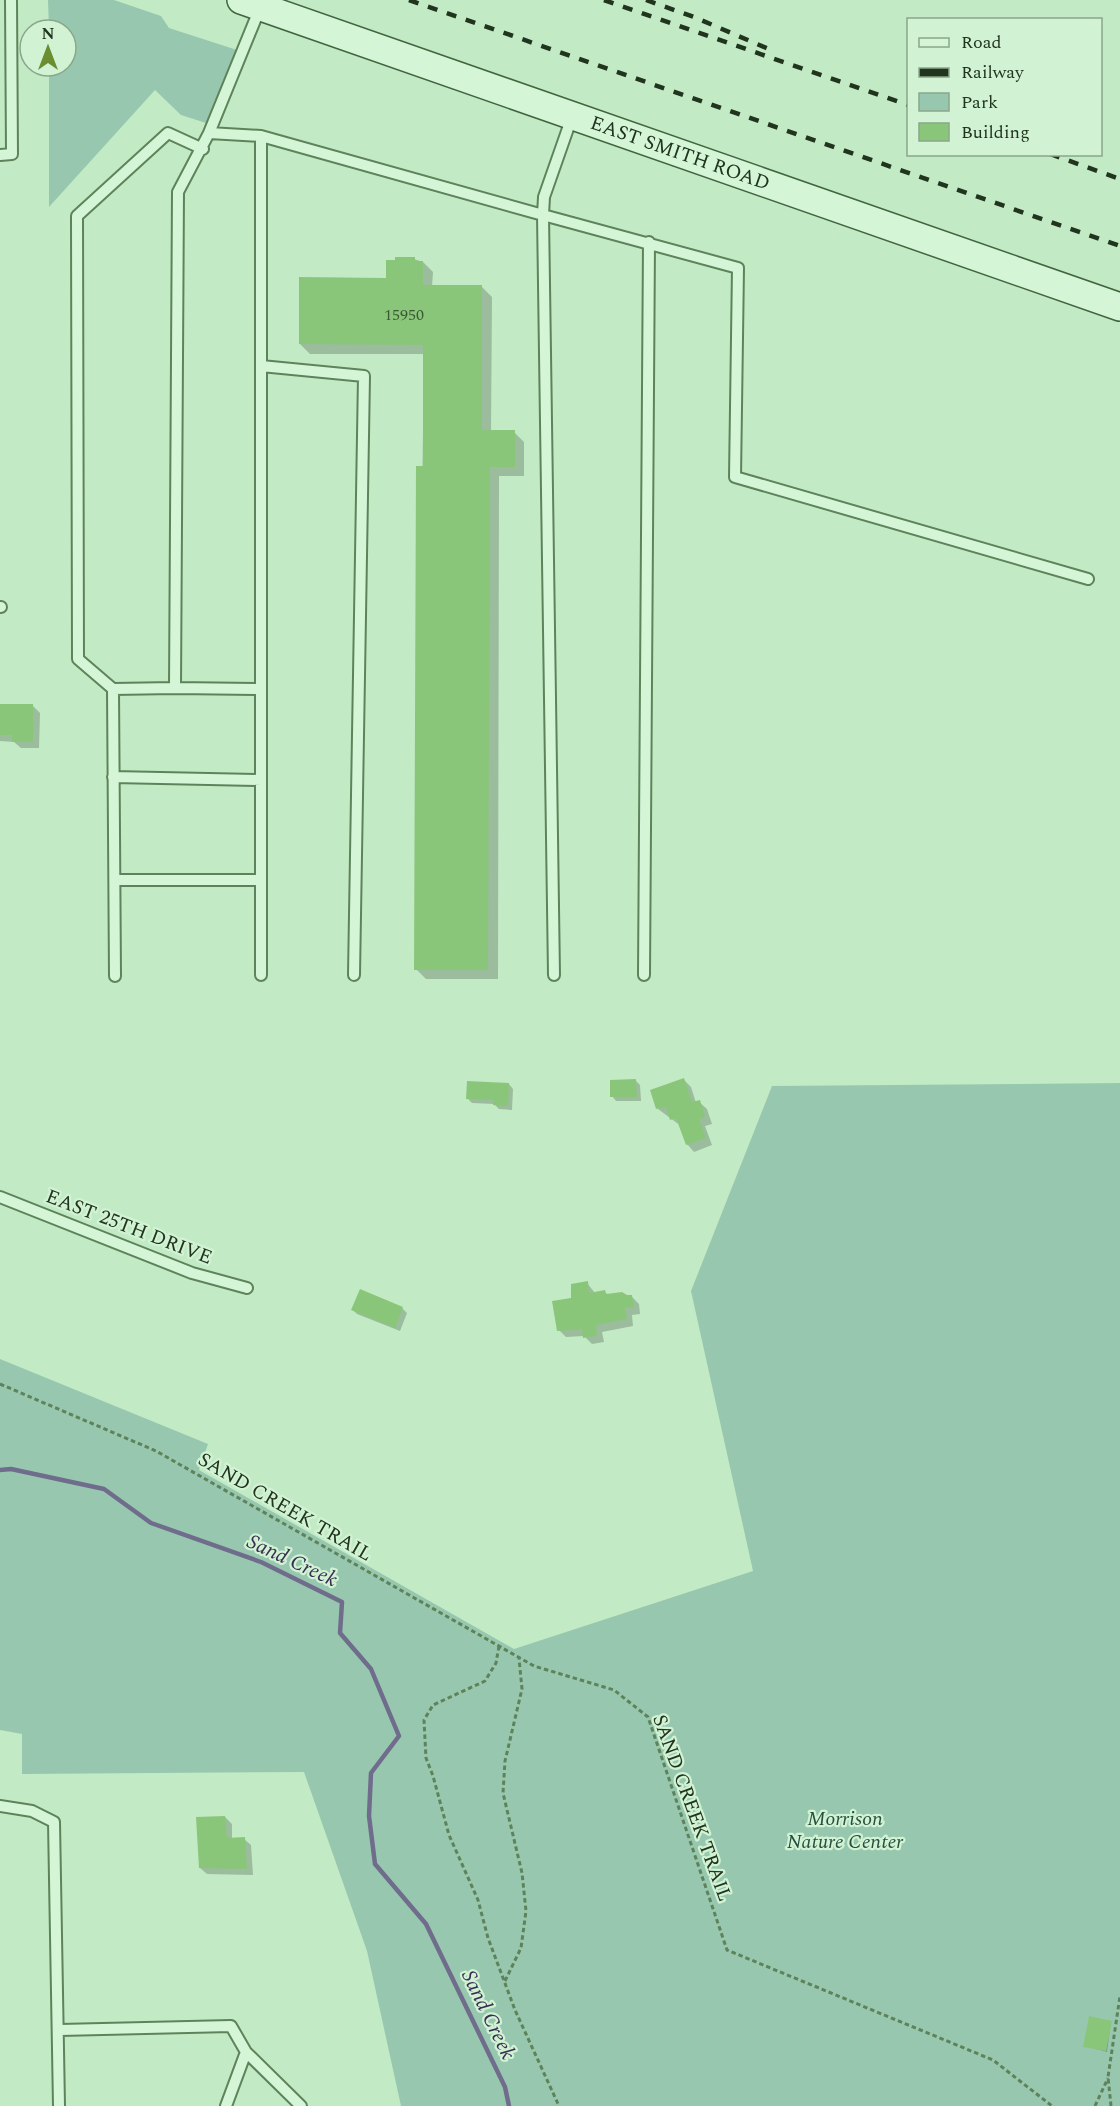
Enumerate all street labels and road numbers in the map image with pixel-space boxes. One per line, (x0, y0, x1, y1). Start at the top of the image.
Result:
street label: EAST SMITH ROAD (586, 108, 774, 199)
street label: EAST 25TH DRIVE (41, 1181, 217, 1273)
street label: SAND CREEK TRAIL (192, 1445, 378, 1569)
street label: SAND CREEK TRAIL (644, 1710, 740, 1906)

